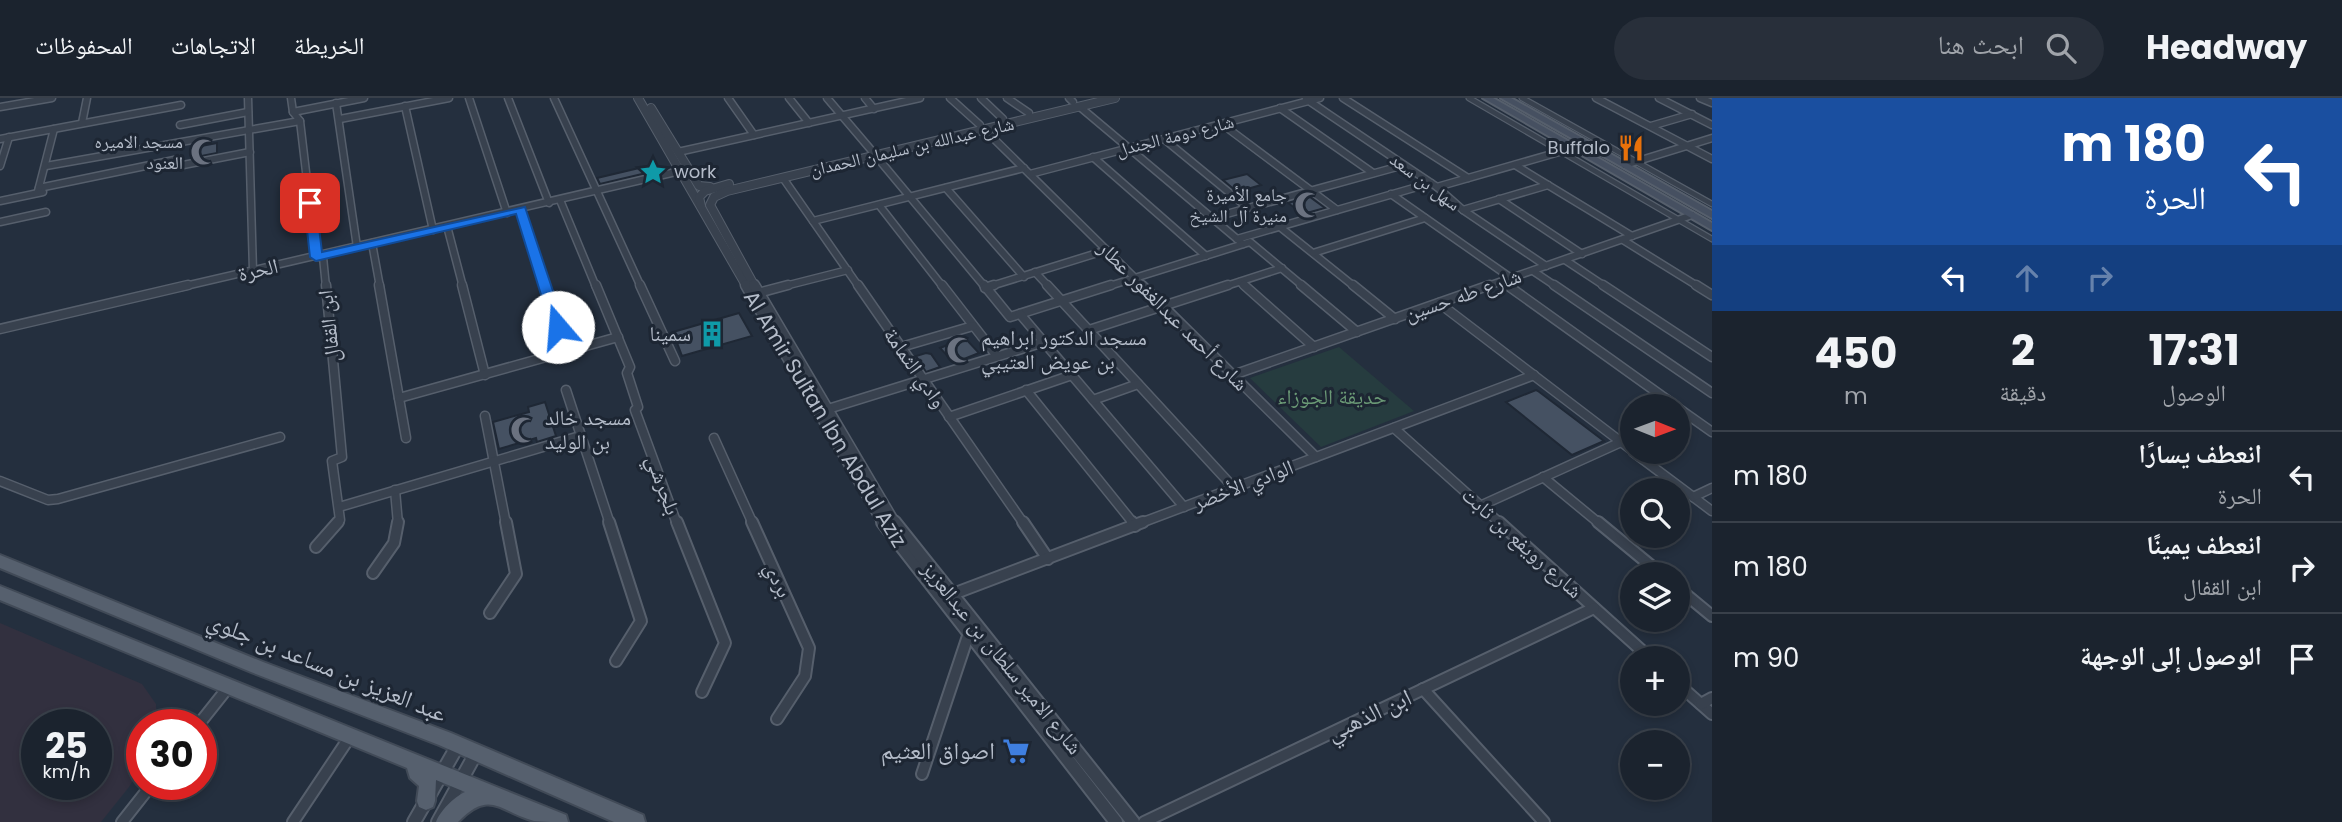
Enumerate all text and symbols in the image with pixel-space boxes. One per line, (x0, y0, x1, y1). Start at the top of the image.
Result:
search box (1614, 17, 2104, 80)
text: Headway (2146, 24, 2307, 71)
text: ابحث هنا (1938, 27, 2024, 63)
text: المحفوظات (35, 29, 133, 62)
text: الاتجاهات (171, 29, 256, 62)
text: الخريطة (294, 29, 365, 62)
icon: search (2042, 29, 2080, 67)
street label: شارع دومة الجندل (1113, 109, 1236, 162)
text: 180 m (2062, 110, 2206, 178)
street label: شارع عبدالله بن سليمان الحمدان (807, 111, 1016, 182)
icon: left (2230, 126, 2321, 217)
place label: مسجد الاميره العنود (95, 129, 183, 175)
restaurant icon: Buffalo (1616, 133, 1646, 163)
place label: Buffalo (1547, 135, 1610, 160)
mosque icon: مسجد الاميره العنود (189, 137, 219, 167)
street label: سهل بن سعد (1385, 147, 1466, 216)
place icon: work (638, 157, 668, 187)
place label: work (674, 159, 717, 184)
pin (280, 173, 340, 233)
text: الحرة (2144, 175, 2206, 220)
place label: جامع الأميرة منيرة آل الشيخ (1189, 182, 1287, 228)
icon: arrive (291, 184, 329, 222)
mosque icon: جامع الأميرة منيرة آل الشيخ (1293, 190, 1323, 220)
street label: شارع أحمد عبدالغفور عطار (1091, 233, 1255, 397)
street label: الحرة (235, 251, 281, 288)
icon: left (1935, 259, 1973, 297)
icon: ahead (2008, 259, 2046, 297)
icon: right (2081, 259, 2119, 297)
street label: شارع طه حسين (1401, 261, 1525, 328)
street label: Al Amir Sultan Ibn Abdul Aziz (737, 285, 914, 553)
street label: ابن القفال (310, 289, 347, 363)
position arrow (521, 290, 595, 364)
place label: سمينا (650, 319, 691, 348)
building icon: سمينا (697, 319, 727, 349)
text: 2 (2011, 321, 2035, 380)
text: 17:31 (2148, 321, 2240, 380)
street label: وادي الثمامة (875, 322, 954, 415)
place label: مسجد الدكتور ابراهيم بن عويض العتيبي (981, 323, 1147, 378)
text: 450 (1814, 324, 1897, 383)
mosque icon: مسجد الدكتور ابراهيم بن عويض العتيبي (945, 335, 975, 365)
text: دقيقة (1999, 377, 2046, 409)
text: الوصول (2162, 377, 2226, 409)
text: m (1844, 380, 1868, 412)
park label: حديقة الجوزاء (1277, 382, 1387, 411)
north arrow (1620, 394, 1690, 464)
map controls (1620, 394, 1690, 800)
place label: مسجد خالد بن الوليد (545, 403, 631, 456)
mosque icon: مسجد خالد بن الوليد (509, 415, 539, 445)
text: انعطف يسارًا (2139, 436, 2262, 472)
street label: بلجرشي (637, 451, 688, 520)
street label: الوادي الأخضر (1187, 452, 1298, 520)
text: 180 m (1733, 458, 1808, 494)
icon: left (2283, 458, 2321, 496)
button: search (1620, 478, 1690, 548)
street label: شارع رويفع بن ثابت (1456, 480, 1589, 605)
text: الحرة (2218, 480, 2262, 512)
text: انعطف يمينًا (2146, 527, 2262, 563)
text: 180 m (1733, 549, 1808, 585)
icon: right (2283, 549, 2321, 587)
street label: شارع الامير سلطان بن عبدالعزيز (915, 554, 1089, 760)
street label: بردي (756, 557, 799, 603)
button: layers (1620, 562, 1690, 632)
text: ابن القفال (2183, 571, 2262, 603)
street label: عبد العزيز بن مساعد بن جلوي (201, 603, 452, 733)
text: الوصول إلى الوجهة (2080, 638, 2262, 674)
text: 90 m (1733, 640, 1799, 676)
icon: arrive (2283, 640, 2321, 678)
button: + (1620, 646, 1690, 716)
street label: ابن الذهبي (1321, 680, 1418, 751)
speed limit sign: 30 (126, 709, 217, 800)
text: 25 (45, 721, 88, 770)
button: − (1620, 730, 1690, 800)
place label: اصواق العثيم (881, 734, 995, 767)
supermarket icon: اصواق العثيم (1001, 736, 1031, 766)
text: km/h (43, 759, 90, 784)

